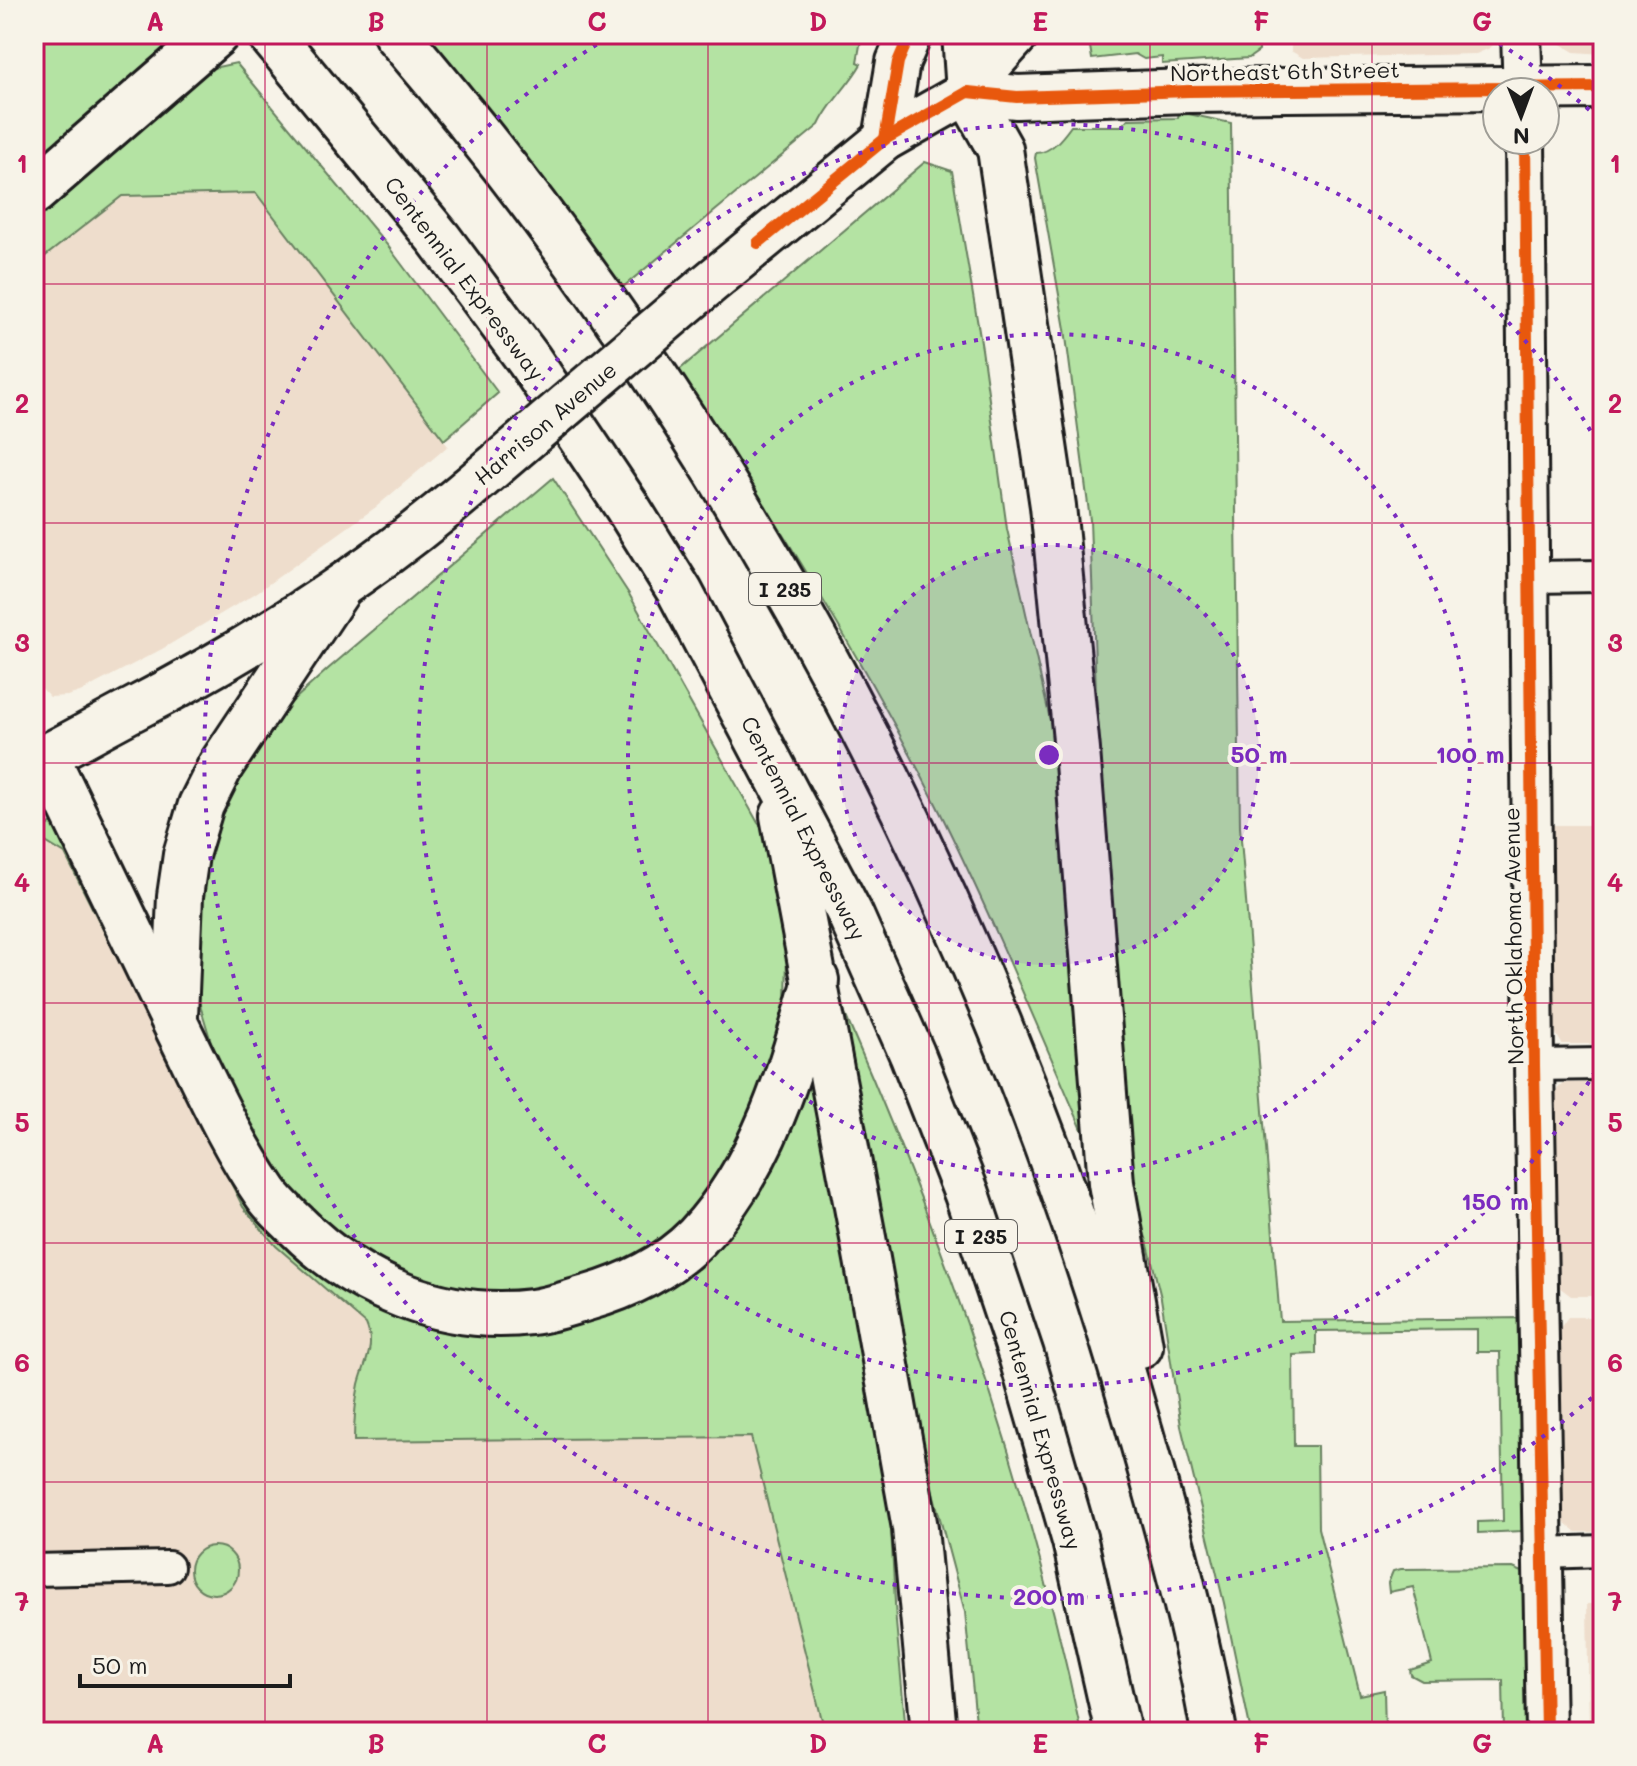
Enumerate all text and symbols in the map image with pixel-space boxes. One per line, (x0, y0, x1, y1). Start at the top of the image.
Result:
text: A (146, 4, 164, 38)
text: B (367, 4, 385, 38)
text: C (587, 4, 607, 38)
text: D (809, 4, 827, 38)
text: E (1032, 4, 1048, 38)
text: F (1253, 4, 1269, 38)
text: G (1472, 4, 1492, 38)
street label: Northeast 6th Street (1170, 54, 1400, 88)
north arrow (1481, 76, 1561, 156)
text: N (1513, 122, 1530, 151)
text: 1 (16, 146, 28, 180)
text: 1 (1609, 146, 1621, 180)
street label: Centennial Expressway (379, 170, 551, 386)
street label: Harrison Avenue (468, 355, 622, 491)
text: 2 (15, 386, 29, 420)
text: 2 (1608, 386, 1622, 420)
road number: I 235 (749, 573, 821, 605)
text: 3 (14, 625, 30, 659)
text: 3 (1607, 625, 1623, 659)
street label: Centennial Expressway (735, 711, 873, 945)
text: 50 m (1230, 738, 1288, 769)
text: 100 m (1435, 738, 1505, 769)
centre of rings (1035, 741, 1063, 769)
street label: North Oklahoma Avenue (1496, 807, 1530, 1065)
text: 4 (14, 865, 30, 899)
text: 4 (1607, 865, 1623, 899)
text: 5 (14, 1105, 30, 1139)
text: 5 (1607, 1105, 1623, 1139)
text: 150 m (1461, 1185, 1529, 1216)
road number: I 235 (945, 1220, 1017, 1252)
street label: Centennial Expressway (993, 1307, 1089, 1553)
text: 6 (14, 1345, 30, 1379)
text: 6 (1607, 1345, 1623, 1379)
text: 200 m (1013, 1580, 1085, 1611)
text: 7 (15, 1584, 29, 1618)
text: 7 (1608, 1584, 1622, 1618)
scale bar (80, 1638, 290, 1688)
text: 50 m (92, 1649, 148, 1680)
text: A (146, 1726, 164, 1760)
text: B (367, 1726, 385, 1760)
text: C (587, 1726, 607, 1760)
text: D (809, 1726, 827, 1760)
text: E (1032, 1726, 1048, 1760)
text: F (1253, 1726, 1269, 1760)
text: G (1472, 1726, 1492, 1760)

